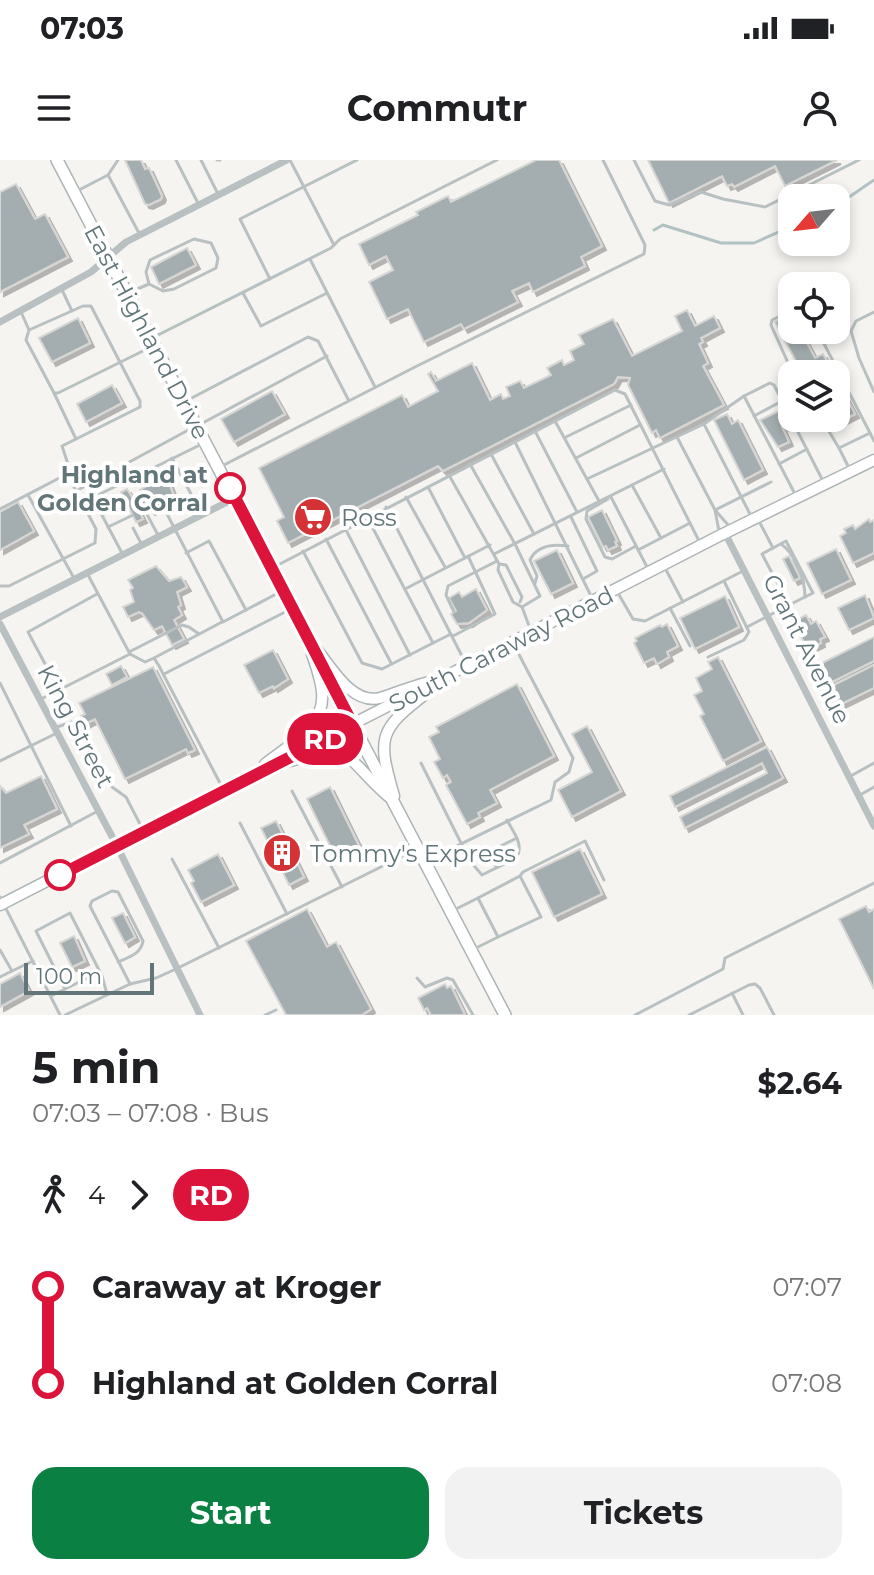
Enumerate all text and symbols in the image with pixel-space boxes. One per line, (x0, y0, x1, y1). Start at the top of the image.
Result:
text: 07:03 (40, 10, 124, 47)
icon: menu (32, 86, 76, 130)
text: Commutr (347, 86, 527, 130)
icon: person (798, 86, 842, 130)
north arrow (778, 184, 850, 256)
map controls (778, 184, 850, 432)
street label: East Highland Drive (78, 220, 216, 444)
button: locate (778, 272, 850, 344)
button: layers (778, 360, 850, 432)
place label: Highland at Golden Corral (37, 460, 209, 517)
marker: Highland at Golden Corral (215, 473, 245, 503)
supermarket icon: Ross (292, 496, 334, 538)
place label: Ross (341, 503, 397, 532)
street label: Grant Avenue (757, 569, 857, 729)
street label: South Caraway Road (384, 580, 618, 718)
street label: King Street (32, 660, 121, 793)
line badge: RD (289, 713, 361, 765)
text: RD (303, 722, 347, 756)
building icon: Tommy's Express (261, 832, 303, 874)
place label: Tommy's Express (310, 839, 516, 868)
unlabelled marker (45, 860, 75, 890)
scale bar (24, 959, 154, 995)
text: 100 m (36, 963, 102, 990)
text: 5 min (32, 1040, 160, 1094)
text: $2.64 (758, 1065, 842, 1102)
text: 07:03 – 07:08 · Bus (32, 1097, 269, 1129)
icon: walk (32, 1173, 76, 1217)
icon: forward (117, 1173, 161, 1217)
text: RD (189, 1178, 233, 1212)
text: 4 (88, 1179, 105, 1211)
text: Caraway at Kroger (92, 1269, 381, 1306)
text: 07:07 (772, 1271, 842, 1303)
text: Highland at Golden Corral (92, 1365, 498, 1402)
text: 07:08 (771, 1367, 842, 1399)
button: Start (32, 1467, 429, 1559)
button: Tickets (445, 1467, 842, 1559)

